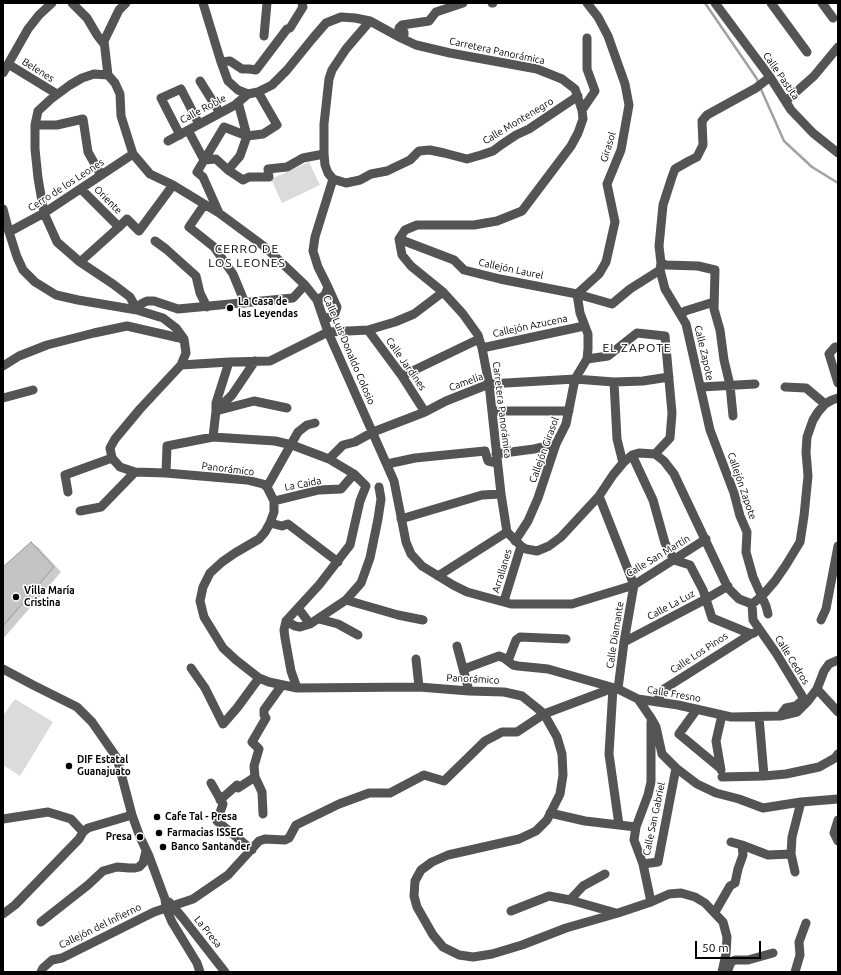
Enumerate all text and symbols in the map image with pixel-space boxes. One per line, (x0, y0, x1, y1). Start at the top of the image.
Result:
street label: Carretera Panorámica (448, 35, 546, 67)
street label: Calle Pastita (760, 50, 802, 102)
street label: Belenes (20, 55, 56, 85)
street label: Calle Roble (178, 92, 228, 126)
street label: Calle Montenegro (480, 95, 556, 147)
street label: Girasol (598, 131, 618, 163)
street label: Cerro de los Leones (26, 156, 106, 214)
street label: Oriente (92, 184, 124, 216)
district label: CERRO DE LOS LEONES (208, 242, 286, 270)
street label: Callejón Laurel (477, 256, 545, 282)
street label: Calle Luis Donaldo Colosio (320, 294, 378, 406)
place label: La Casa de las Leyendas (238, 296, 298, 320)
marker: La Casa de las Leyendas (225, 303, 235, 313)
street label: Callejón Azucena (491, 312, 569, 340)
street label: Calle Zapote (692, 324, 716, 382)
street label: Calle Jardines (383, 335, 429, 393)
district label: EL ZAPOTE (602, 341, 672, 355)
street label: Carretera Panorámica (490, 361, 514, 459)
street label: Camelia (447, 370, 485, 394)
street label: Callejón Girasol (527, 415, 561, 485)
street label: Callejón Zapote (725, 451, 759, 521)
street label: Panorámico (201, 460, 255, 478)
street label: La Caida (284, 475, 322, 493)
street label: Calle San Martín (624, 532, 692, 580)
street label: Arrallanes (490, 548, 514, 594)
place label: Villa María Cristina (24, 585, 75, 608)
street label: Calle La Luz (645, 587, 697, 623)
marker: Villa María Cristina (11, 592, 21, 602)
street label: Calle Diamante (604, 601, 626, 669)
street label: Calle Los Pinos (668, 630, 730, 676)
street label: Calle Cedros (772, 633, 812, 687)
street label: Panorámico (446, 672, 500, 686)
street label: Calle Fresno (646, 683, 702, 705)
place label: DIF Estatal Guanajuato (77, 754, 131, 778)
marker: DIF Estatal Guanajuato (64, 761, 74, 771)
street label: Calle San Gabriel (640, 781, 668, 857)
place label: Cafe Tal - Presa (165, 811, 237, 823)
marker: Cafe Tal - Presa (152, 812, 162, 822)
place label: Farmacias ISSEG (167, 827, 243, 839)
marker: Farmacias ISSEG (154, 828, 164, 838)
place label: Presa (106, 831, 132, 843)
marker: Presa (135, 832, 145, 842)
place label: Banco Santander (171, 841, 250, 853)
marker: Banco Santander (158, 842, 168, 852)
street label: Callejón del Infierno (57, 901, 143, 951)
street label: La Presa (192, 914, 224, 950)
scale bar (697, 933, 763, 959)
text: 50 m (702, 941, 729, 954)

